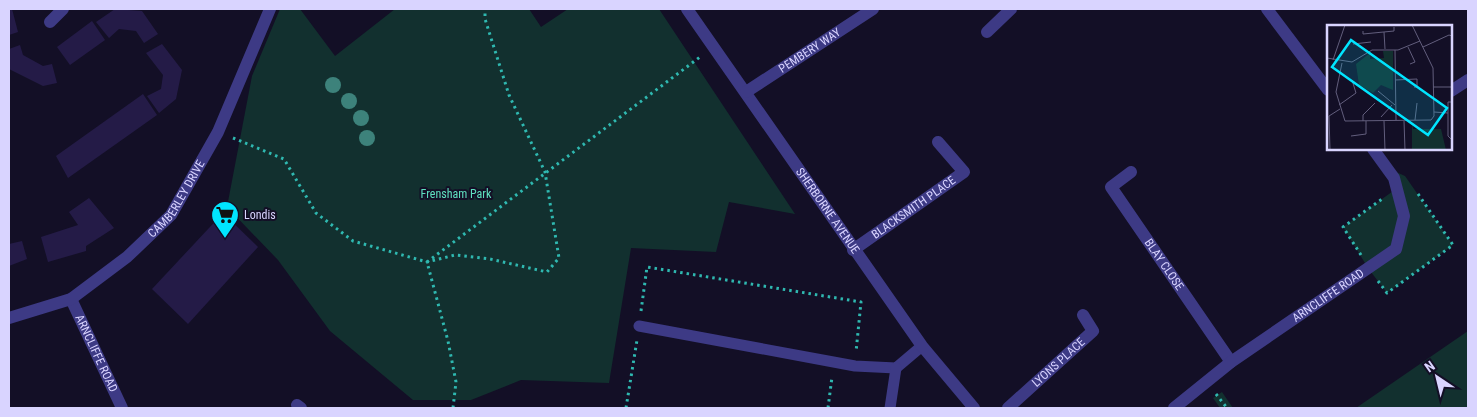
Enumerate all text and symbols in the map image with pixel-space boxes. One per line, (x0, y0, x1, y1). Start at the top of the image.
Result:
street label: PEMBERY WAY (776, 25, 844, 76)
inset map (1327, 25, 1452, 150)
street label: CAMBERLEY DRIVE (145, 158, 208, 240)
street label: SHERBORNE AVENUE (793, 165, 863, 256)
street label: BLACKSMITH PLACE (869, 173, 958, 242)
park label: Frensham Park (421, 187, 492, 201)
supermarket icon: Londis (210, 200, 240, 239)
place label: Londis (244, 208, 276, 222)
street label: BLAY CLOSE (1142, 236, 1187, 293)
street label: ARNCLIFFE ROAD (1290, 266, 1367, 325)
street label: ARNCLIFFE ROAD (72, 312, 121, 394)
street label: LYONS PLACE (1029, 335, 1088, 390)
north arrow (1412, 352, 1462, 402)
text: N (1421, 357, 1438, 375)

